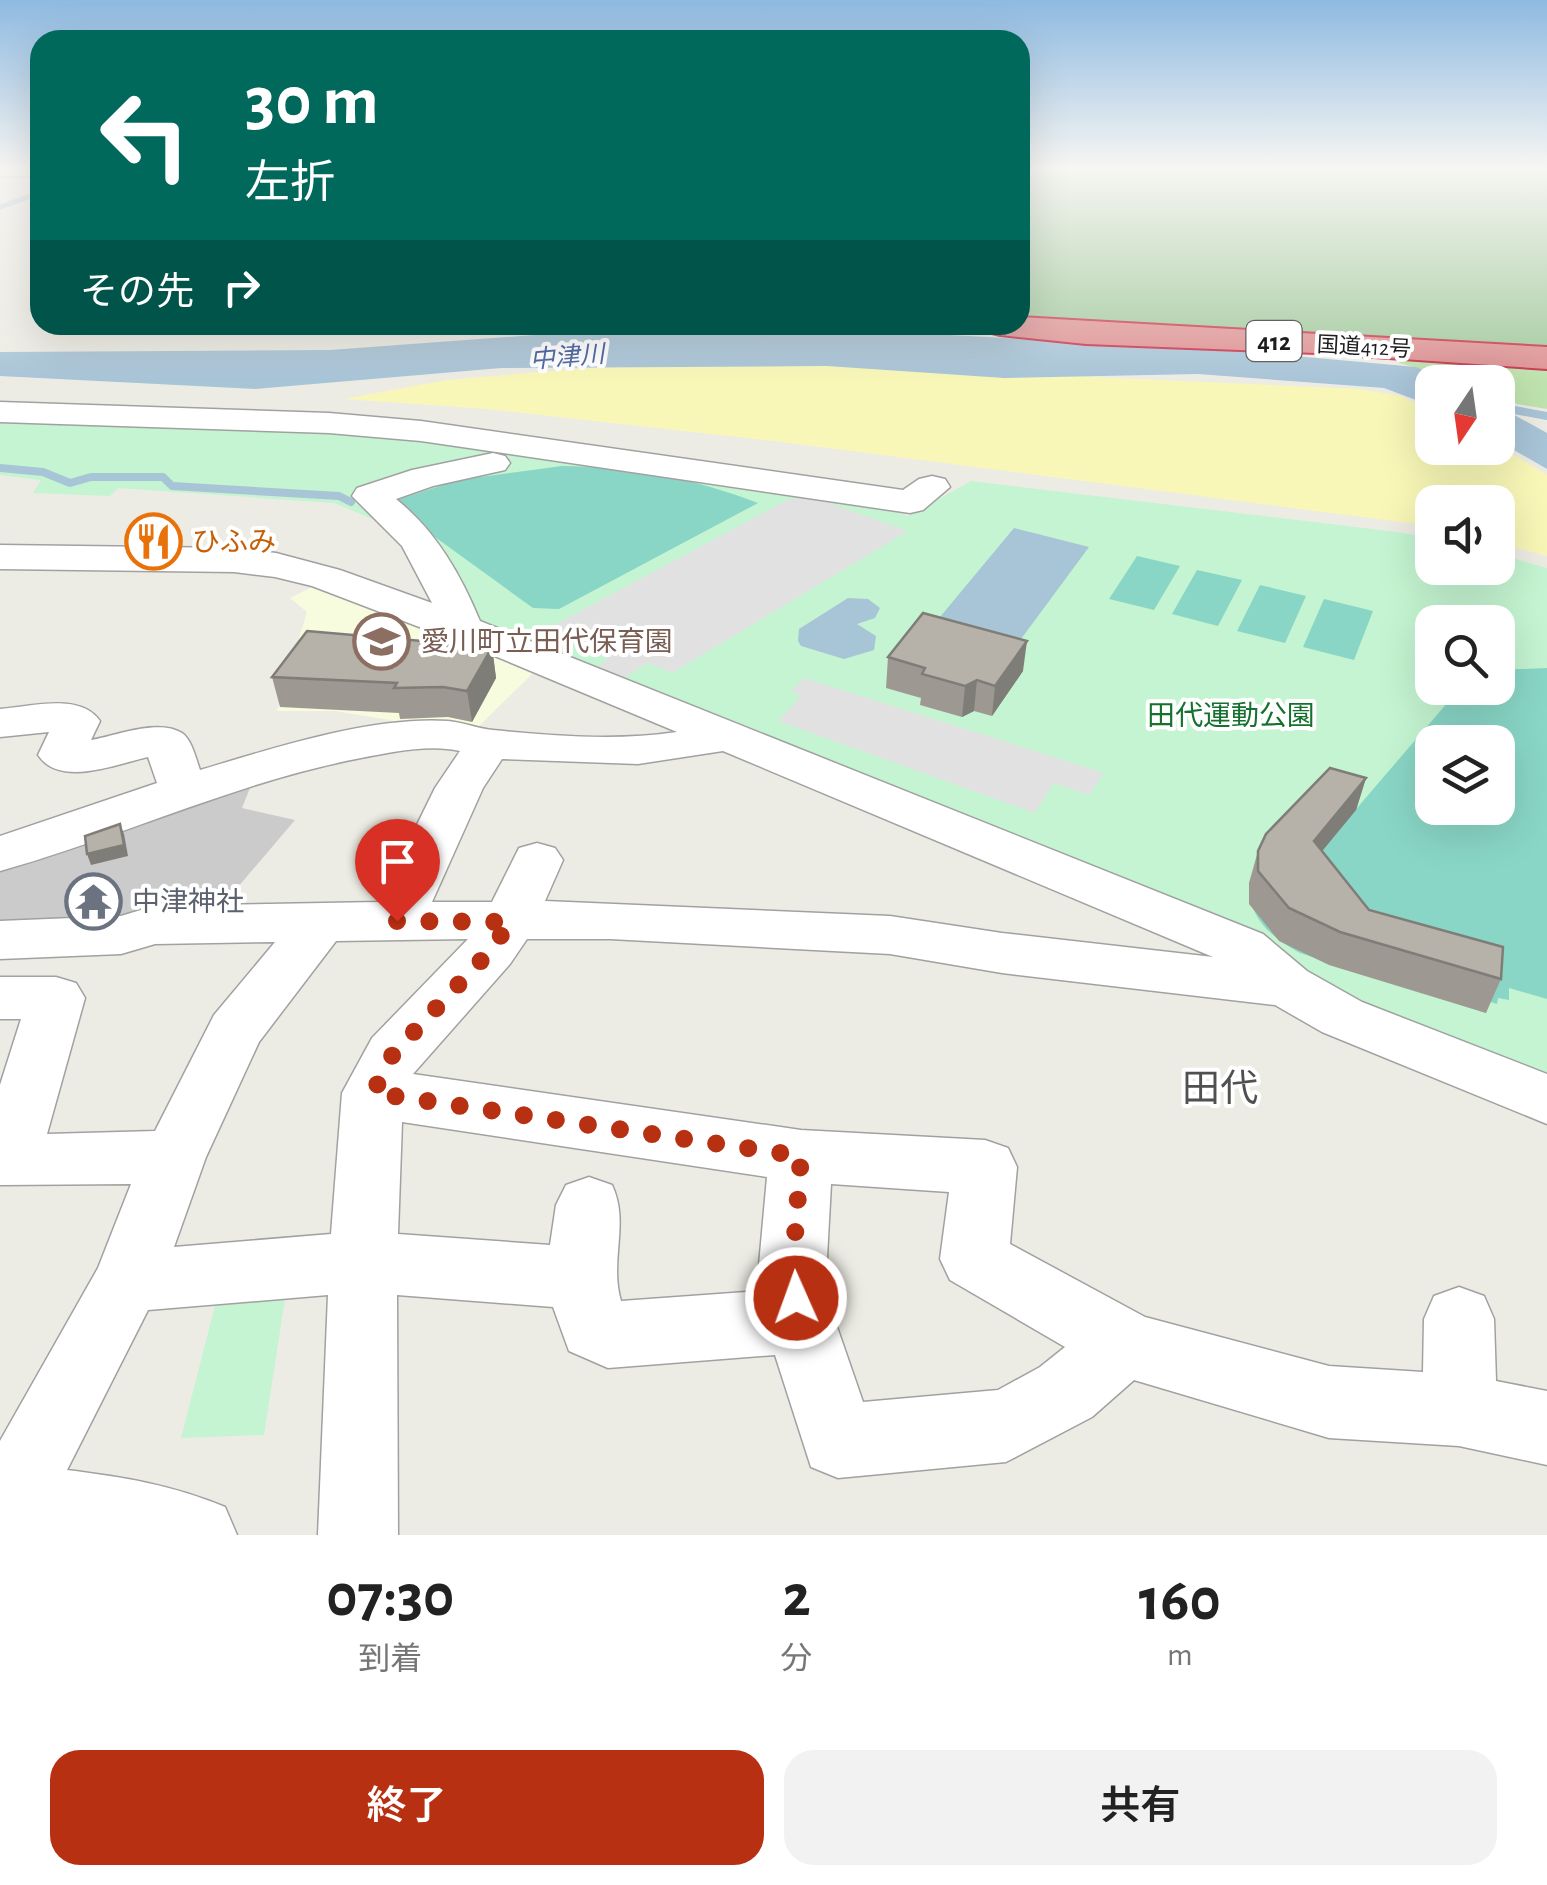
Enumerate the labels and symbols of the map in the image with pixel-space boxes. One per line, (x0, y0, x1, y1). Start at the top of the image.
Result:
road number: 412 (1246, 321, 1302, 361)
street label: 国道412号 (1316, 333, 1412, 360)
water label: 中津川 (529, 340, 609, 373)
north arrow (1415, 365, 1515, 465)
restaurant icon: ひふみ (123, 511, 183, 571)
place label: ひふみ (192, 529, 276, 557)
school or university icon: 愛川町立田代保育園 (352, 611, 412, 671)
place label: 愛川町立田代保育園 (421, 627, 673, 657)
park label: 田代運動公園 (1147, 701, 1315, 731)
pin (355, 819, 440, 922)
temple icon: 中津神社 (63, 871, 123, 931)
place label: 中津神社 (132, 887, 244, 917)
district label: 田代 (1182, 1069, 1258, 1109)
position arrow (744, 1246, 848, 1350)

